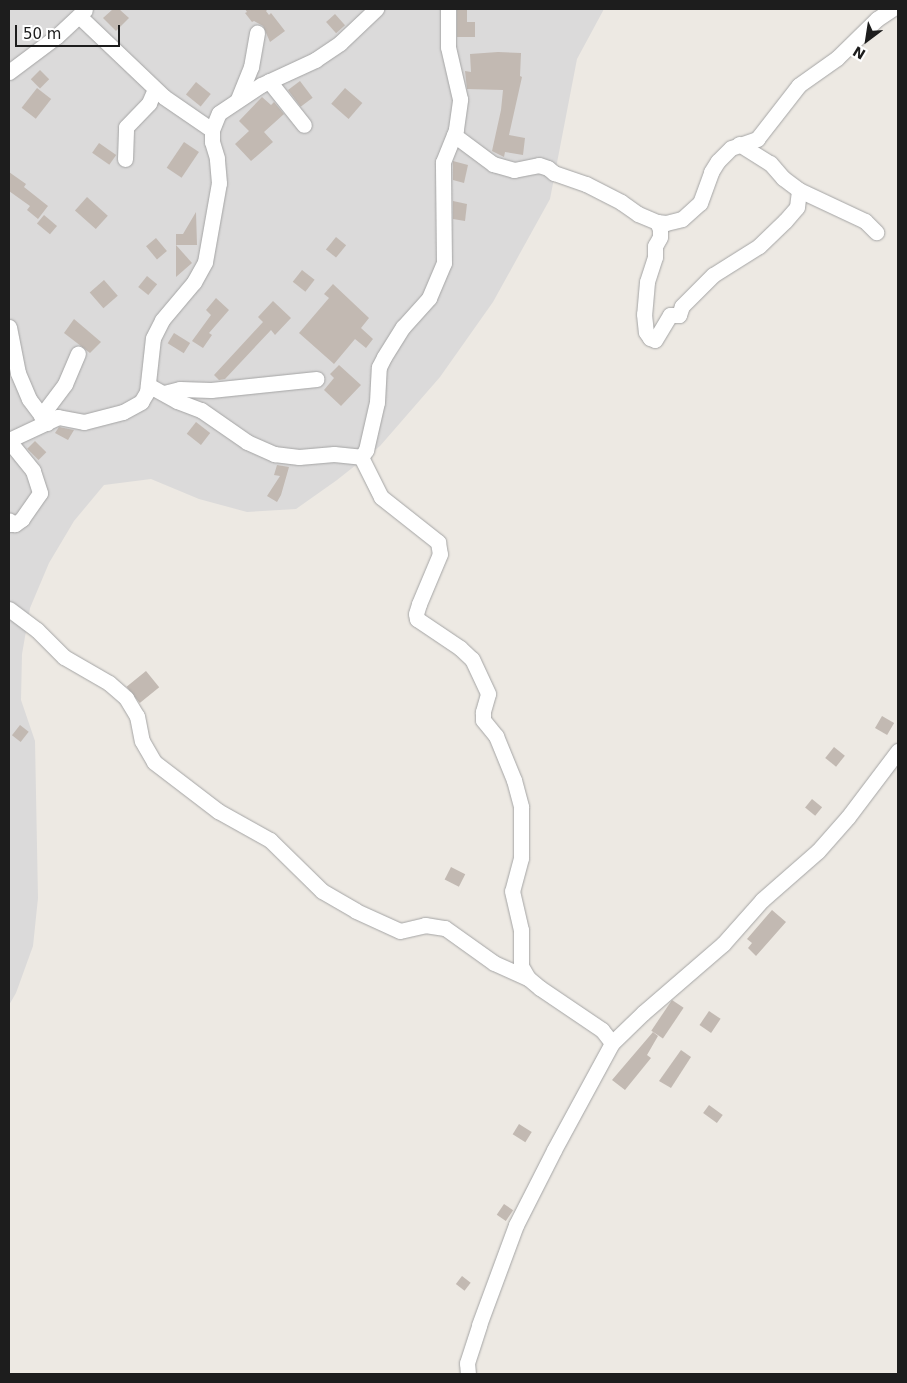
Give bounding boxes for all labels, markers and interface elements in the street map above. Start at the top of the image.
scale bar [18,15,122,47]
north arrow [842,15,892,65]
text: 50 m [23,25,61,43]
text: N [850,43,868,63]

